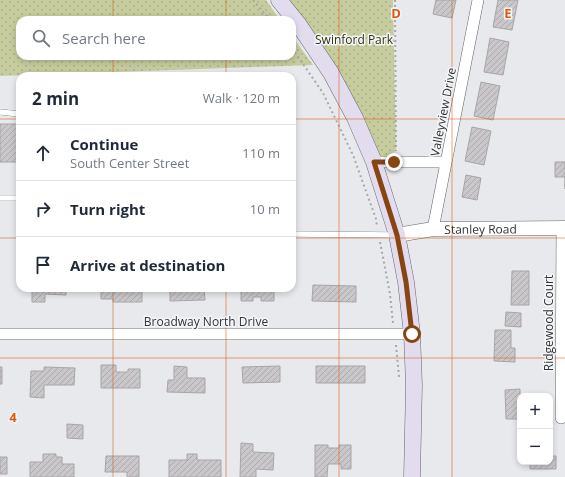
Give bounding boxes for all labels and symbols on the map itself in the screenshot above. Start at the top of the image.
text: D [391,4,401,22]
text: E [504,4,512,22]
park label: Swinford Park [315,31,394,48]
street label: Valleyview Drive [426,66,460,158]
route end [385,153,403,171]
street label: Stanley Road [444,220,517,237]
street label: Ridgewood Court [540,275,557,371]
street label: Broadway North Drive [144,313,268,330]
route start [403,325,421,343]
text: 4 [9,408,17,426]

